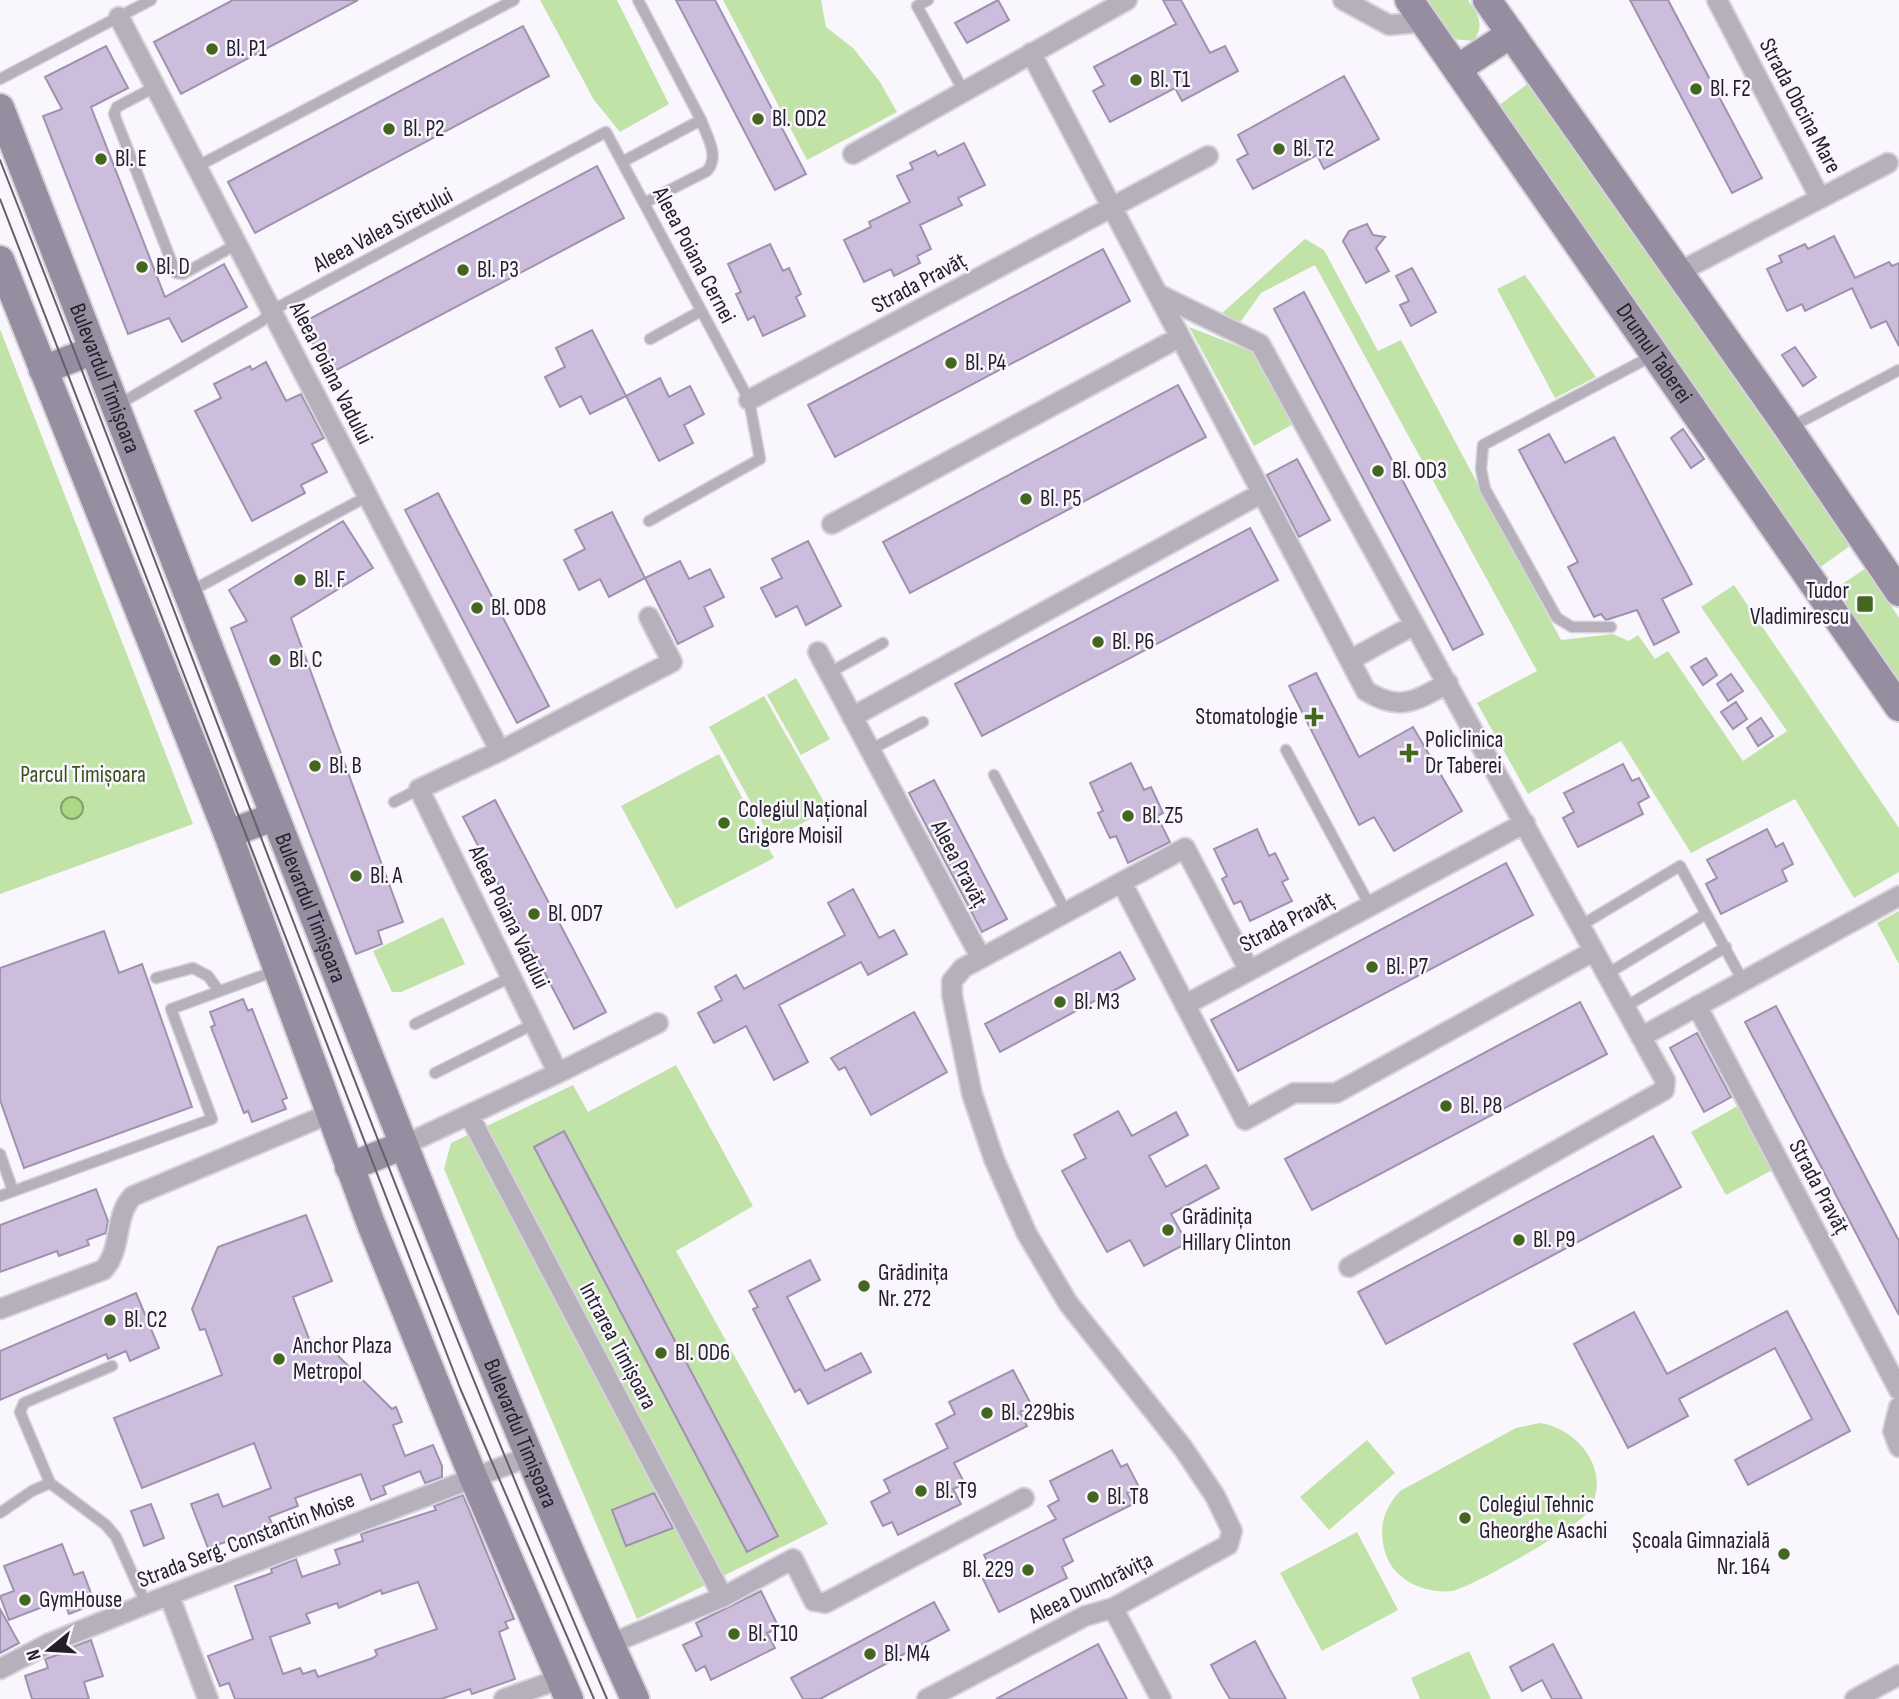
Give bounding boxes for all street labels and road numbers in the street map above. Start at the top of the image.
street label: Strada Obcina Mare [1753,34,1847,178]
street label: Aleea Valea Siretului [307,181,458,279]
street label: Aleea Poiana Cernei [646,181,742,328]
street label: Strada Pravăț [867,246,971,320]
street label: Aleea Poiana Vadului [283,296,379,449]
street label: Drumul Taberei [1610,298,1698,409]
street label: Bulevardul Timișoara [63,299,146,457]
street label: Aleea Pravăț [924,815,994,912]
street label: Bulevardul Timișoara [268,829,352,987]
street label: Aleea Poiana Vadului [462,840,556,993]
street label: Strada Pravăț [1235,885,1339,959]
street label: Strada Pravăț [1782,1135,1856,1239]
street label: Intrarea Timișoara [573,1278,663,1414]
street label: Bulevardul Timișoara [477,1355,564,1512]
street label: Strada Serg. Constantin Moise [133,1486,359,1594]
street label: Aleea Dumbrăvița [1024,1546,1158,1631]

